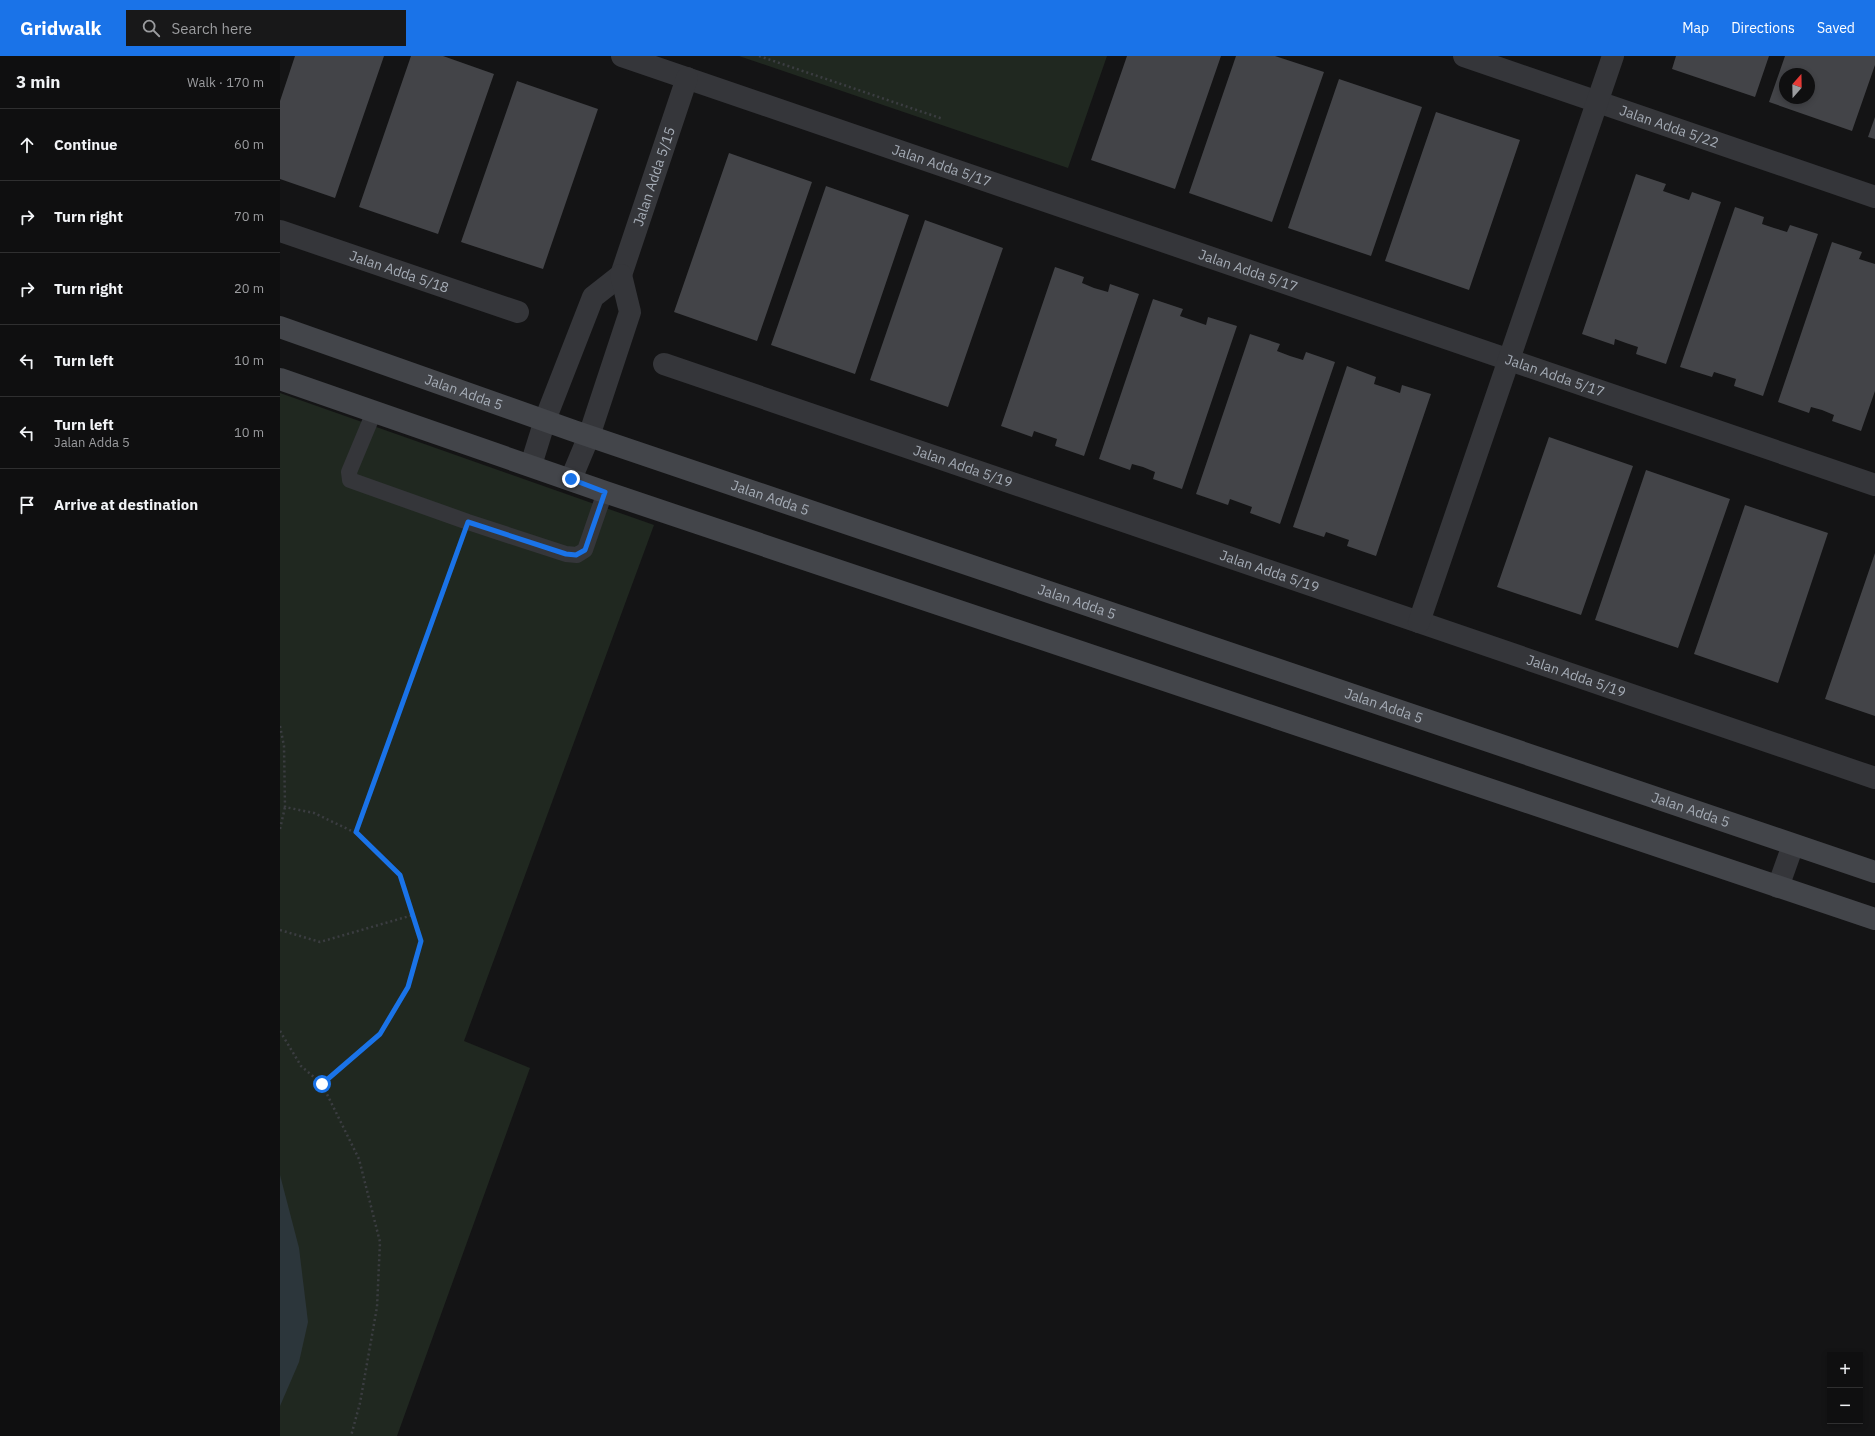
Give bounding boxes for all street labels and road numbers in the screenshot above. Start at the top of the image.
street label: Jalan Adda 5/22 [1617,101,1721,152]
street label: Jalan Adda 5/15 [629,124,679,228]
street label: Jalan Adda 5/17 [890,140,994,191]
street label: Jalan Adda 5/17 [1196,245,1300,296]
street label: Jalan Adda 5/18 [347,246,451,297]
street label: Jalan Adda 5/17 [1503,350,1607,401]
street label: Jalan Adda 5 [422,370,505,414]
street label: Jalan Adda 5/19 [911,441,1015,492]
street label: Jalan Adda 5 [729,476,812,519]
street label: Jalan Adda 5/19 [1218,546,1322,596]
street label: Jalan Adda 5 [1035,580,1119,623]
street label: Jalan Adda 5/19 [1524,651,1628,701]
street label: Jalan Adda 5 [1342,684,1425,727]
street label: Jalan Adda 5 [1649,788,1732,831]

